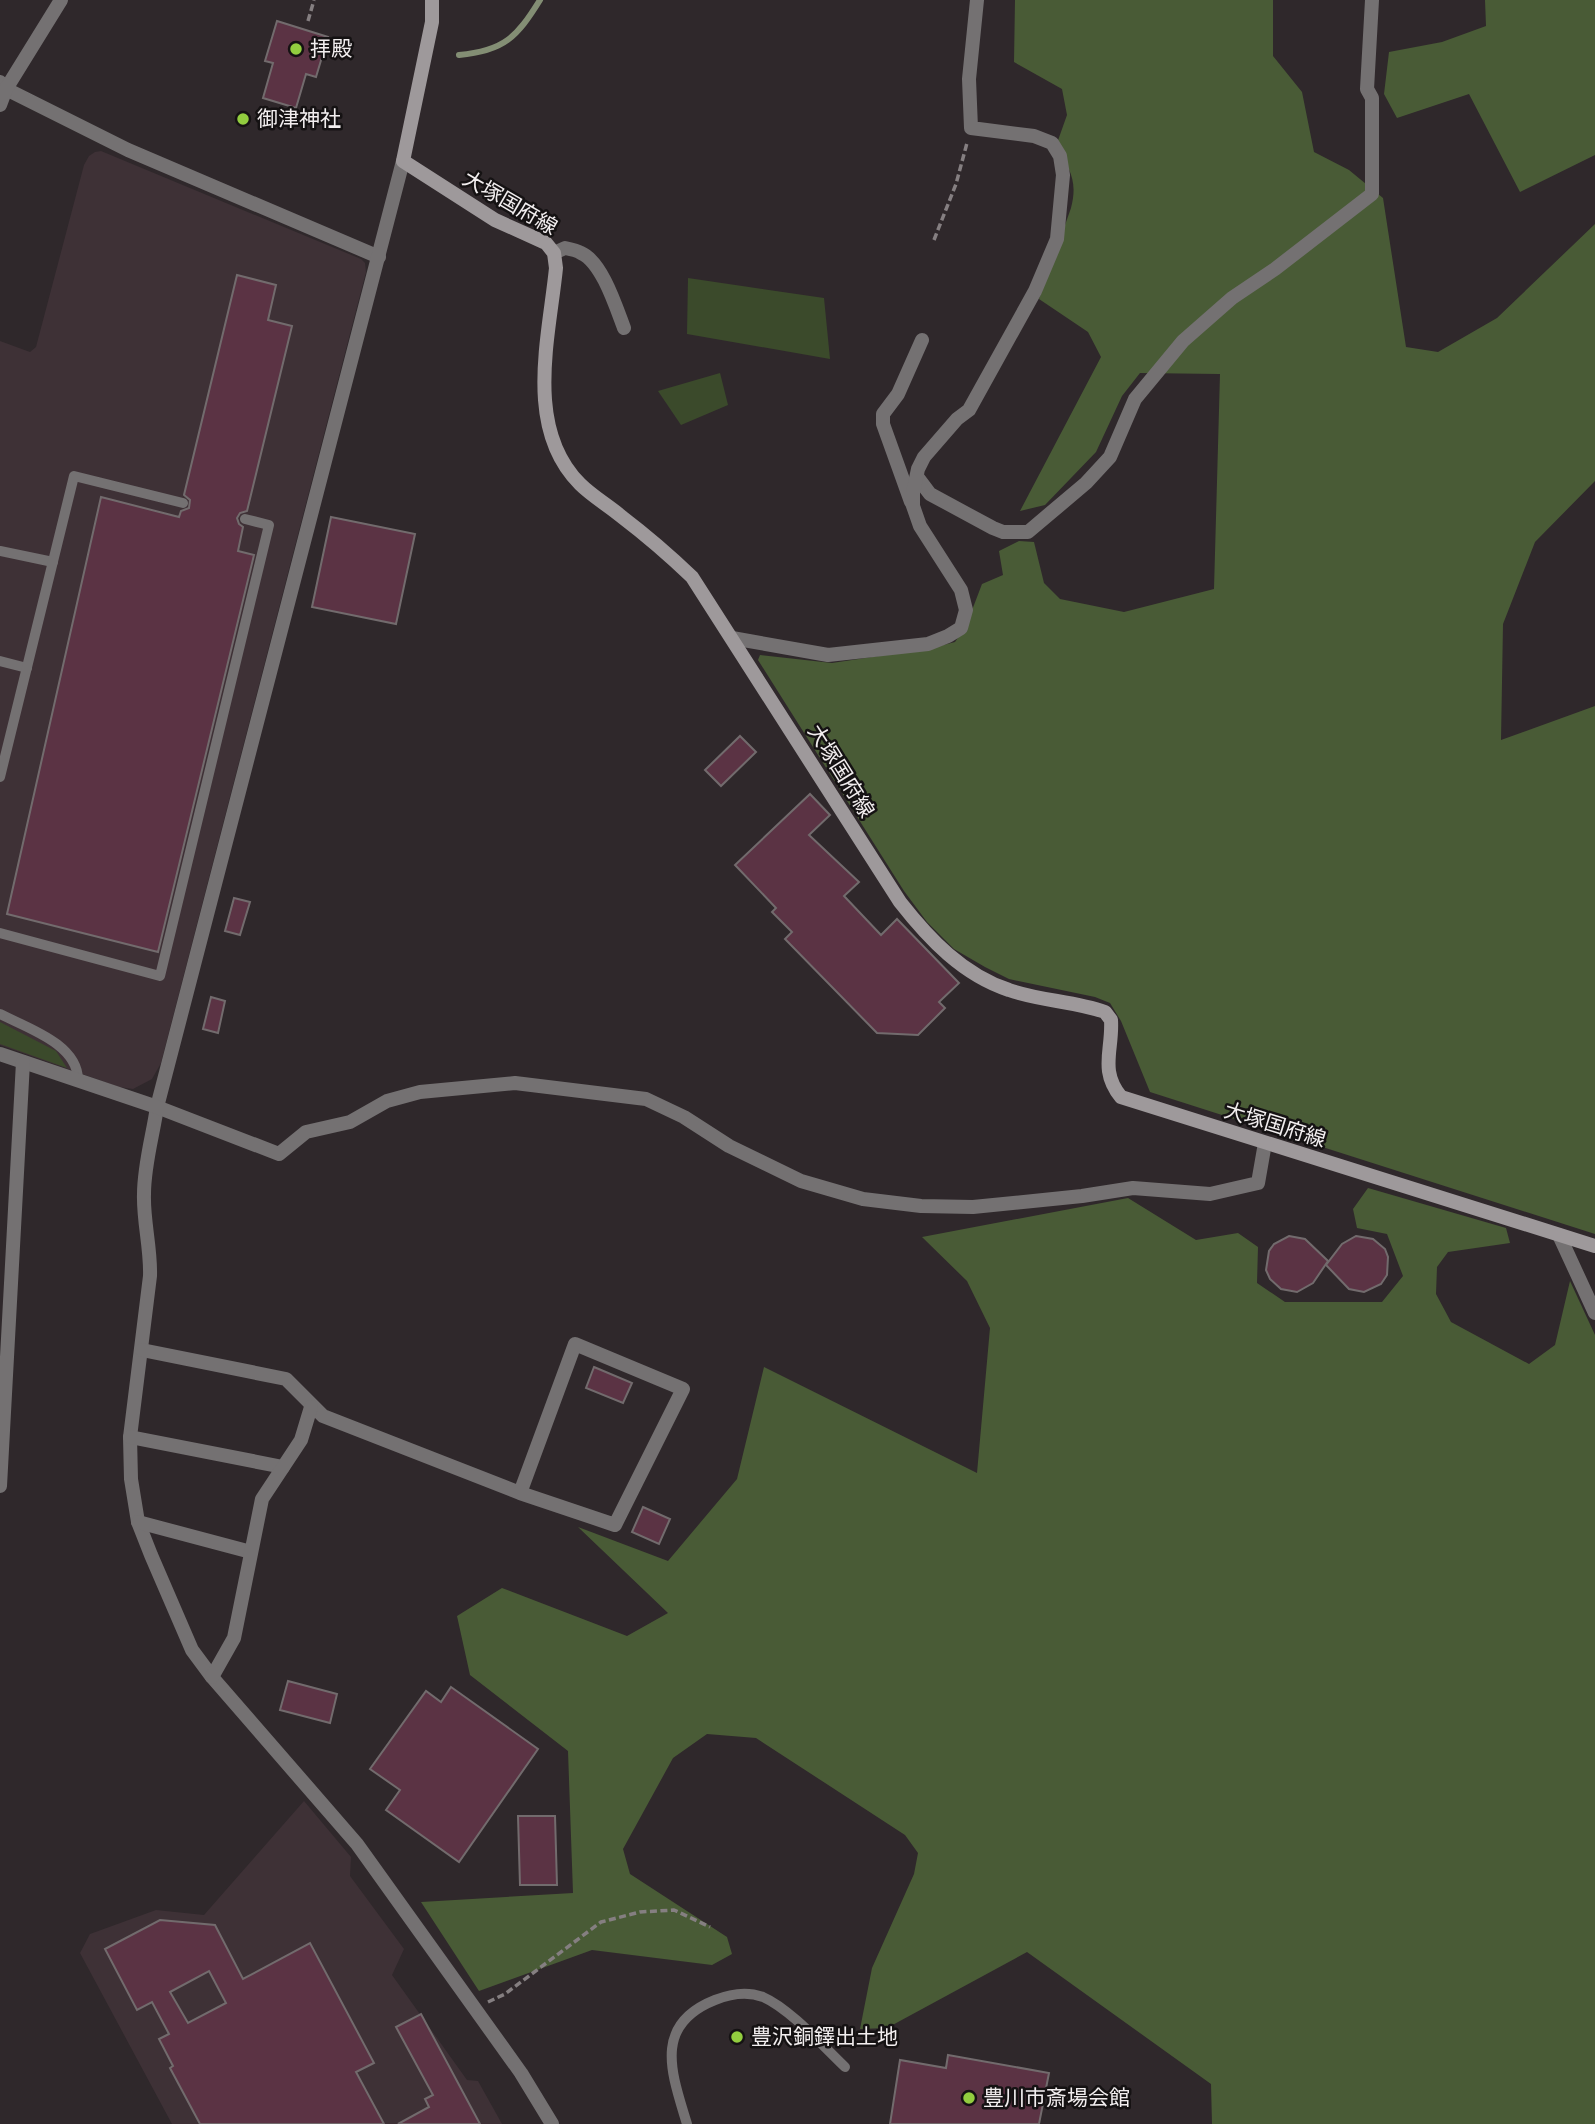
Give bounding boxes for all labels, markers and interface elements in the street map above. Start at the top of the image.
place label: 拝殿 [310,36,352,61]
marker: 拝殿 [288,41,304,57]
place label: 御津神社 [257,106,341,131]
marker: 御津神社 [235,111,251,127]
street label: 大塚国府線 [459,165,562,240]
street label: 大塚国府線 [803,720,880,822]
street label: 大塚国府線 [1221,1097,1329,1152]
place label: 豊沢銅鐸出土地 [751,2024,898,2049]
marker: 豊沢銅鐸出土地 [729,2029,745,2045]
place label: 豊川市斎場会館 [983,2085,1130,2110]
marker: 豊川市斎場会館 [961,2090,977,2106]

